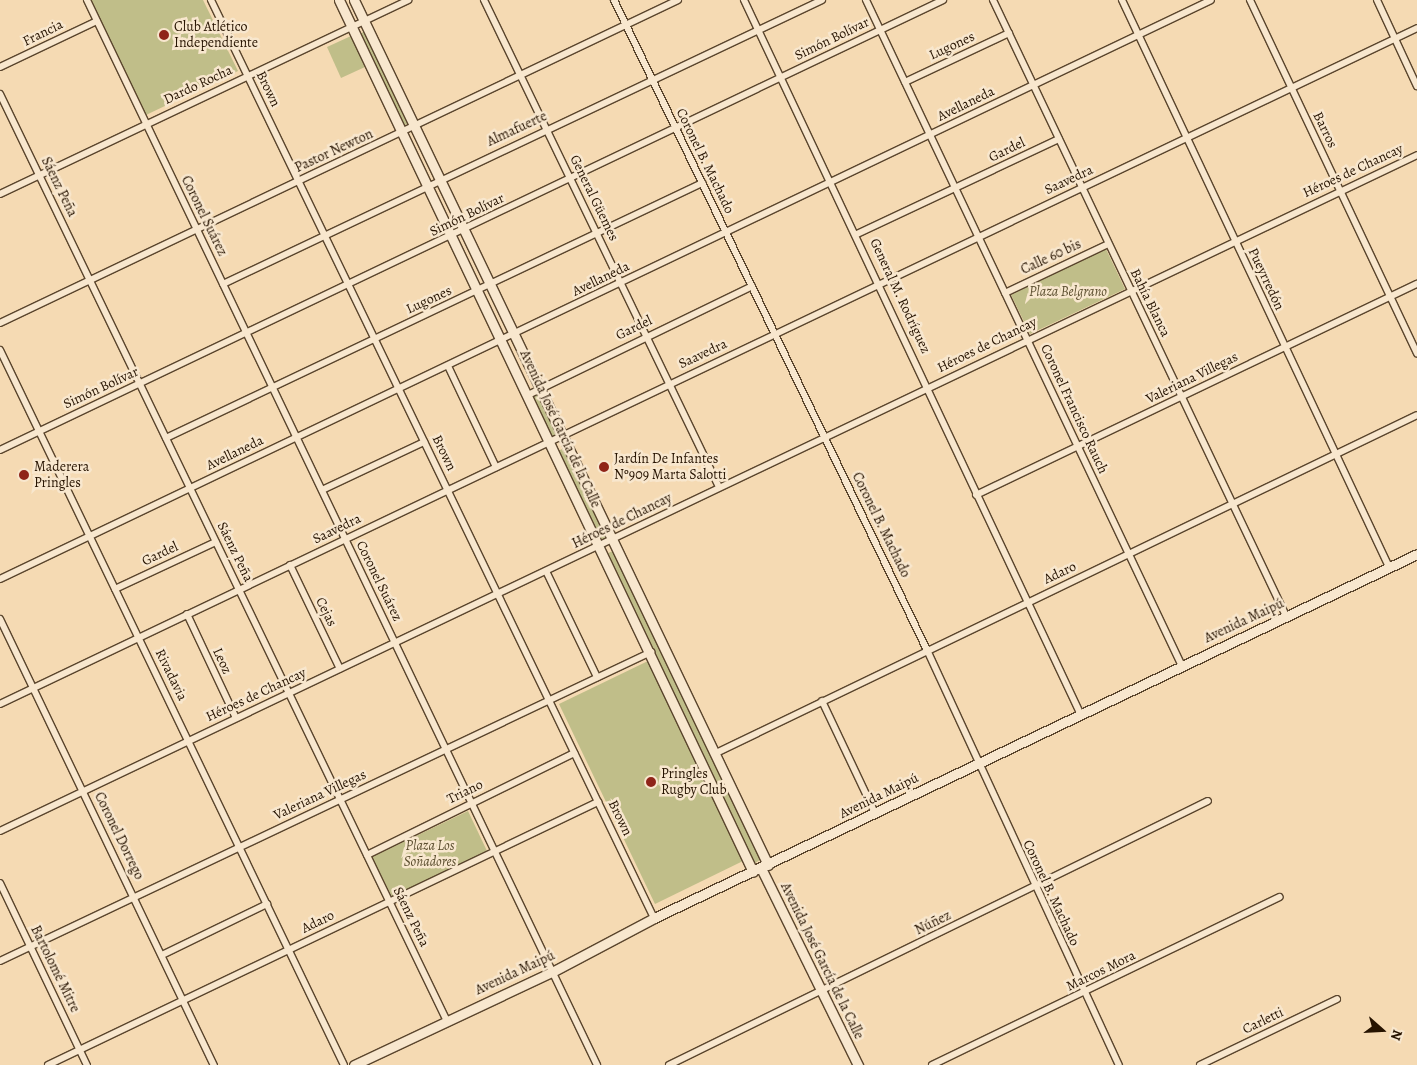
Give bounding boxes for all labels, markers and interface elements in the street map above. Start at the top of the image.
street label: Simón Bolívar [792,14,872,64]
street label: Francia [20,16,66,50]
place label: Club Atlético Independiente [174,19,258,52]
street label: Lugones [927,28,977,64]
marker: Club Atlético Independiente [158,29,170,41]
street label: Dardo Rocha [161,62,235,108]
street label: Brown [252,68,284,110]
street label: Avellaneda [935,83,997,125]
street label: Coronel B. Machado [672,106,738,216]
street label: Almafuerte [484,108,550,150]
street label: Barros [1309,109,1341,151]
street label: Pastor Newton [292,126,376,176]
street label: Gardel [986,134,1028,166]
street label: Héroes de Chancay [1300,140,1406,202]
street label: General Güemes [566,152,622,244]
street label: Sáenz Peña [37,154,81,220]
street label: Saavedra [1042,162,1096,198]
street label: Coronel Suárez [177,173,231,259]
street label: Simón Bolívar [427,190,507,240]
street label: General M. Rodríguez [866,236,934,356]
street label: Calle 60 bis [1018,236,1084,278]
street label: Pueyrredón [1244,245,1288,313]
street label: Avellaneda [570,258,632,300]
street label: Bahía Blanca [1126,266,1174,340]
street label: Lugones [404,282,454,318]
park label: Plaza Belgrano [1029,284,1107,300]
street label: Gardel [613,312,655,344]
street label: Héroes de Chancay [934,314,1040,376]
street label: Saavedra [676,336,730,372]
street label: Coronel Francisco Rauch [1037,342,1111,476]
street label: Avenida José García de la Calle [516,347,604,511]
street label: Valeriana Villegas [1143,348,1241,408]
street label: Simón Bolívar [61,363,141,413]
street label: Avellaneda [204,432,266,474]
street label: Brown [428,432,460,474]
place label: Jardín De Infantes Nº909 Marta Salotti [614,451,727,484]
place label: Maderera Pringles [34,459,89,492]
marker: Jardín De Infantes Nº909 Marta Salotti [598,461,610,473]
marker: Maderera Pringles [18,469,30,481]
street label: Coronel B. Machado [848,470,914,580]
street label: Héroes de Chancay [569,490,675,552]
street label: Saavedra [310,510,364,548]
street label: Sáenz Peña [213,519,257,585]
street label: Gardel [139,538,181,570]
street label: Coronel Suárez [352,538,406,624]
street label: Adaro [1041,558,1079,588]
street label: Cejas [312,595,340,629]
street label: Avenida Maipú [1202,595,1286,647]
street label: Leoz [209,645,235,677]
street label: Rivadavia [151,646,191,704]
street label: Héroes de Chancay [203,664,309,726]
street label: Valeriana Villegas [271,766,369,824]
place label: Pringles Rugby Club [661,766,726,799]
street label: Avenida Maipú [837,770,921,822]
street label: Triano [444,776,486,808]
marker: Pringles Rugby Club [645,776,657,788]
street label: Coronel Dorrego [91,789,147,883]
street label: Brown [604,797,636,839]
street label: Coronel B. Machado [1019,837,1083,949]
park label: Plaza Los Soñadores [404,838,456,870]
street label: Avenida José García de la Calle [777,880,867,1042]
street label: Sáenz Peña [389,884,433,950]
street label: Adaro [299,907,337,937]
street label: Núñez [912,907,954,939]
street label: Bartolomé Mitre [27,923,83,1015]
street label: Avenida Maipú [473,947,557,999]
street label: Marcos Mora [1064,947,1138,995]
street label: Carletti [1240,1004,1286,1038]
north arrow [1357,1005,1407,1055]
text: N [1386,1027,1407,1043]

